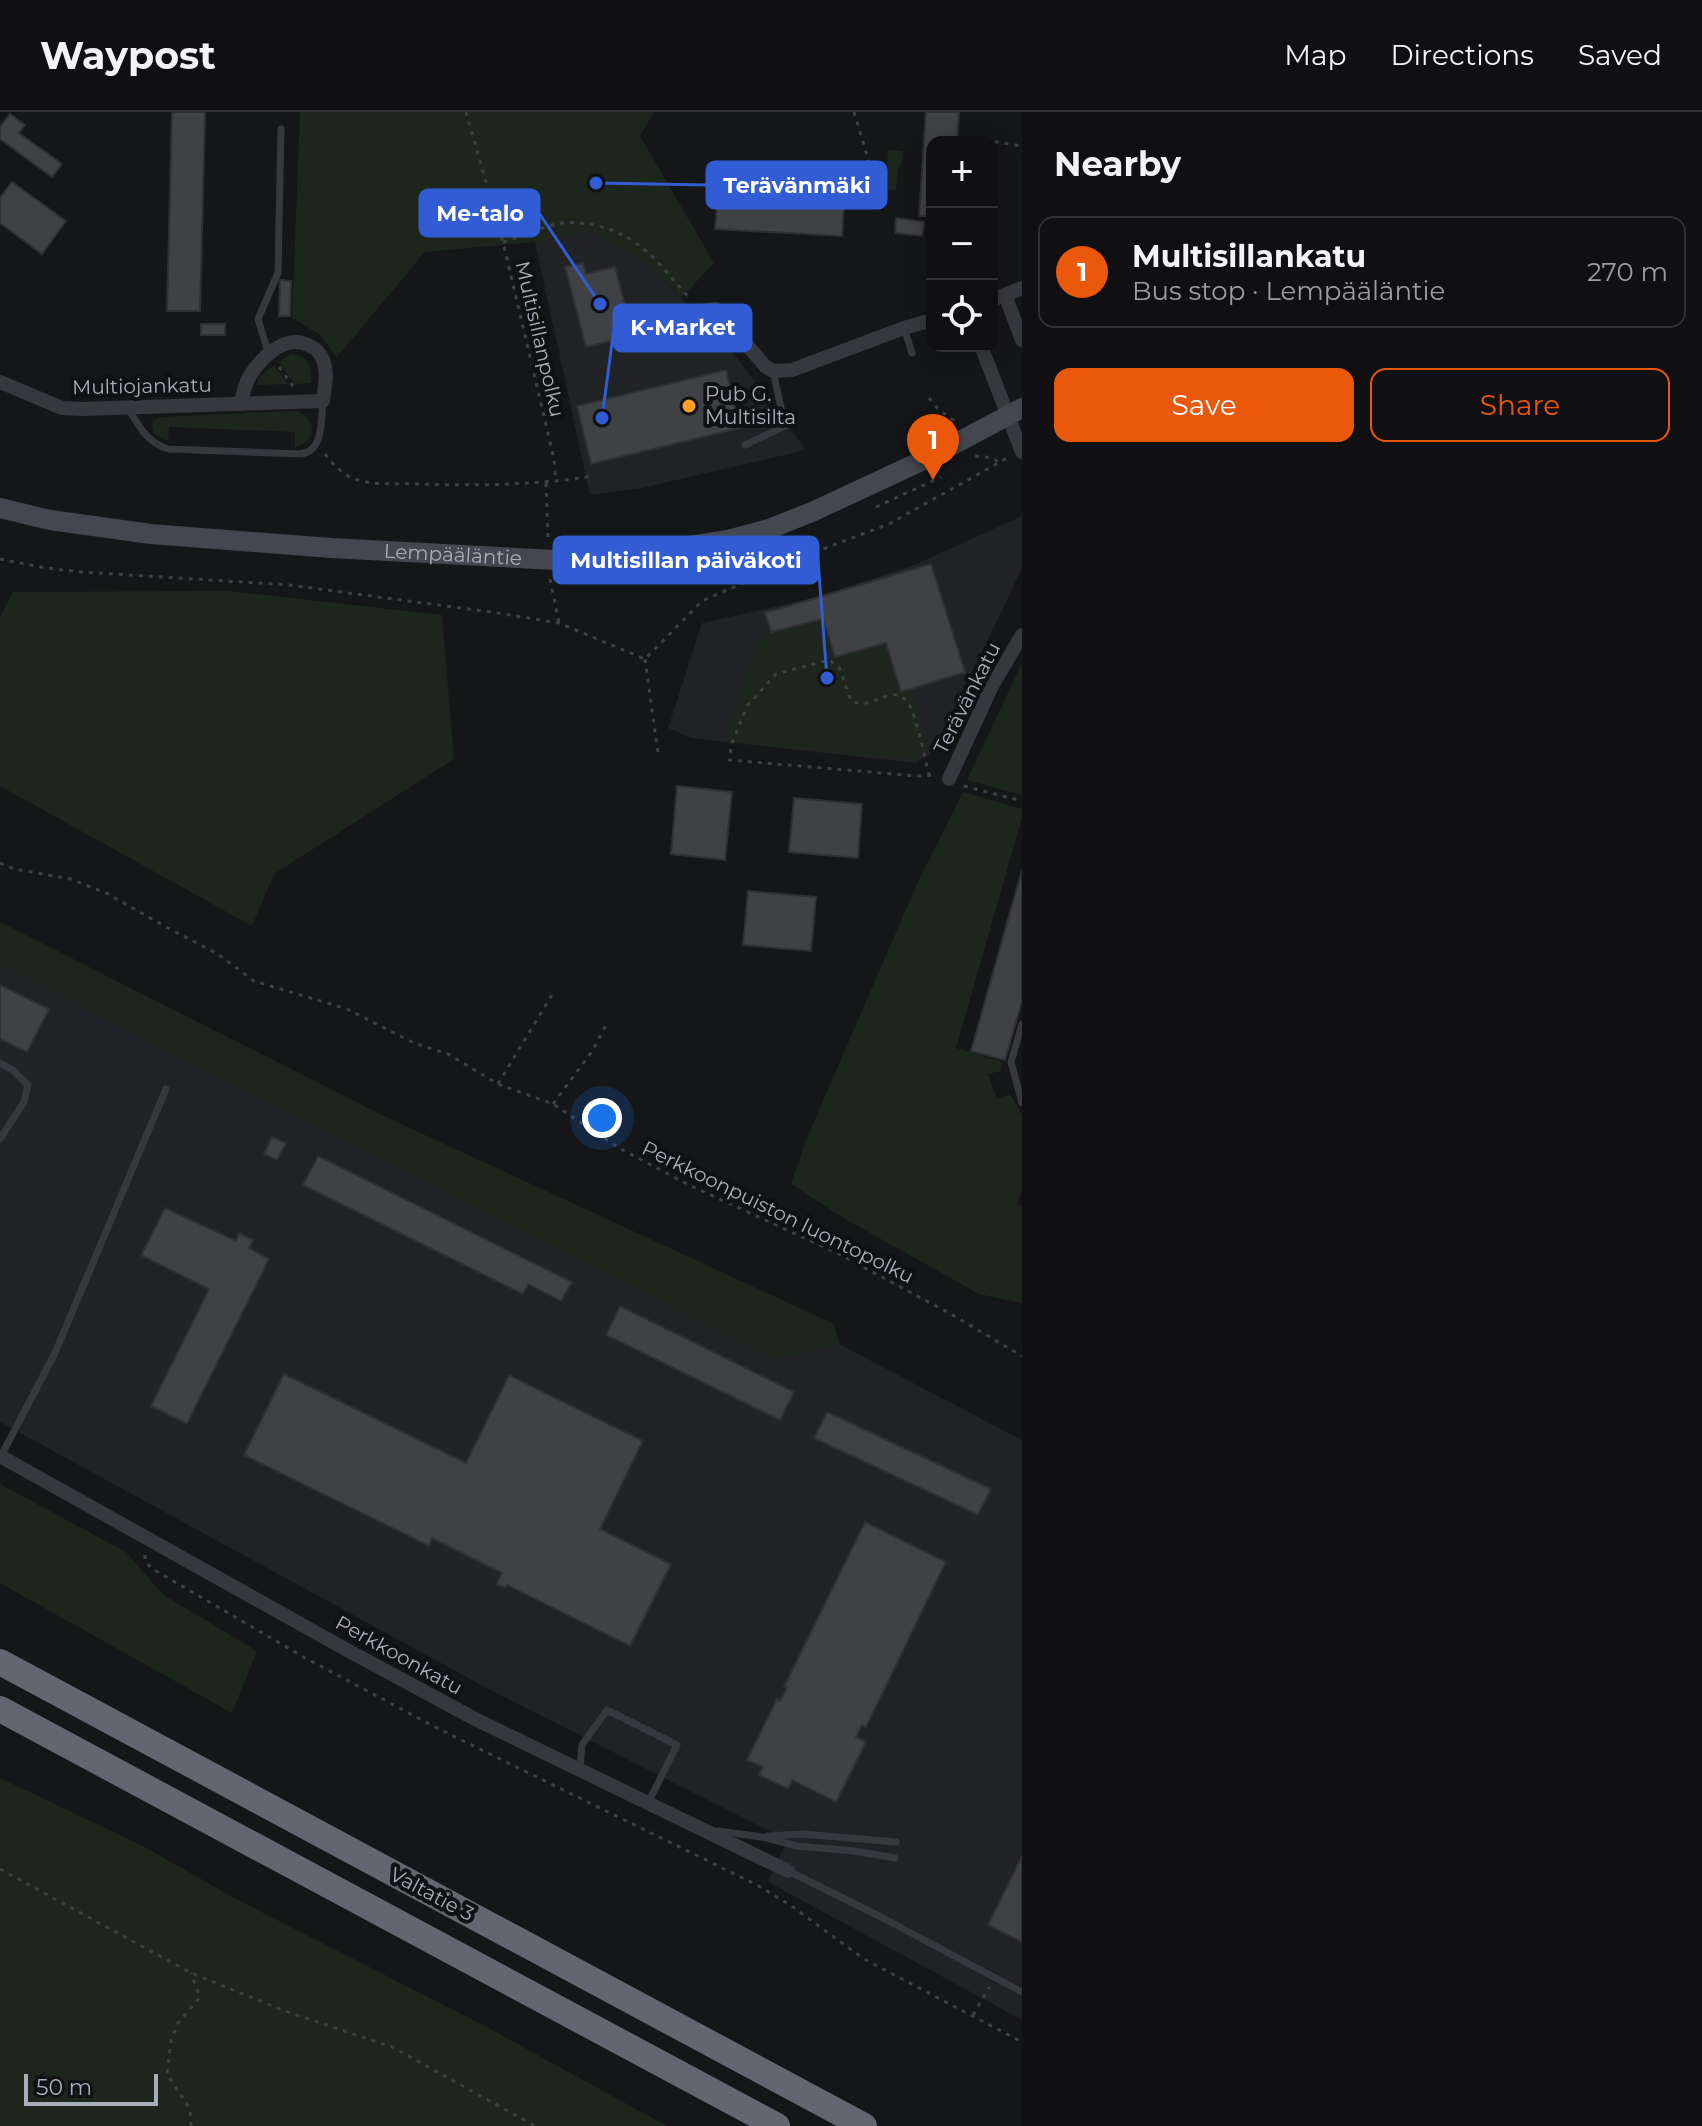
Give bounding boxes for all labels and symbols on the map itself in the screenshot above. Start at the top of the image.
callout: Terävänmäki [707,162,886,208]
text: Terävänmäki [723,172,871,199]
callout: Me-talo [420,190,539,236]
text: Me-talo [436,200,524,227]
street label: Multisillanpolku [510,259,570,419]
callout: K-Market [614,305,751,351]
text: K-Market [630,314,736,341]
street label: Multiojankatu [72,373,212,399]
place label: Pub G. Multisilta [705,382,796,429]
marker: Pub G. Multisilta [680,397,698,415]
pin: 1 [907,414,959,480]
callout: Multisillan päiväkoti [554,537,818,583]
street label: Lempääläntie [383,539,523,570]
text: Multisillan päiväkoti [570,547,802,574]
street label: Terävänkatu [929,638,1005,758]
your location [582,1098,622,1138]
street label: Perkkoonpuiston luontopolku [638,1136,918,1288]
street label: Perkkoonkatu [331,1610,467,1700]
street label: Valtatie 3 [386,1862,478,1926]
scale bar [24,2070,158,2106]

